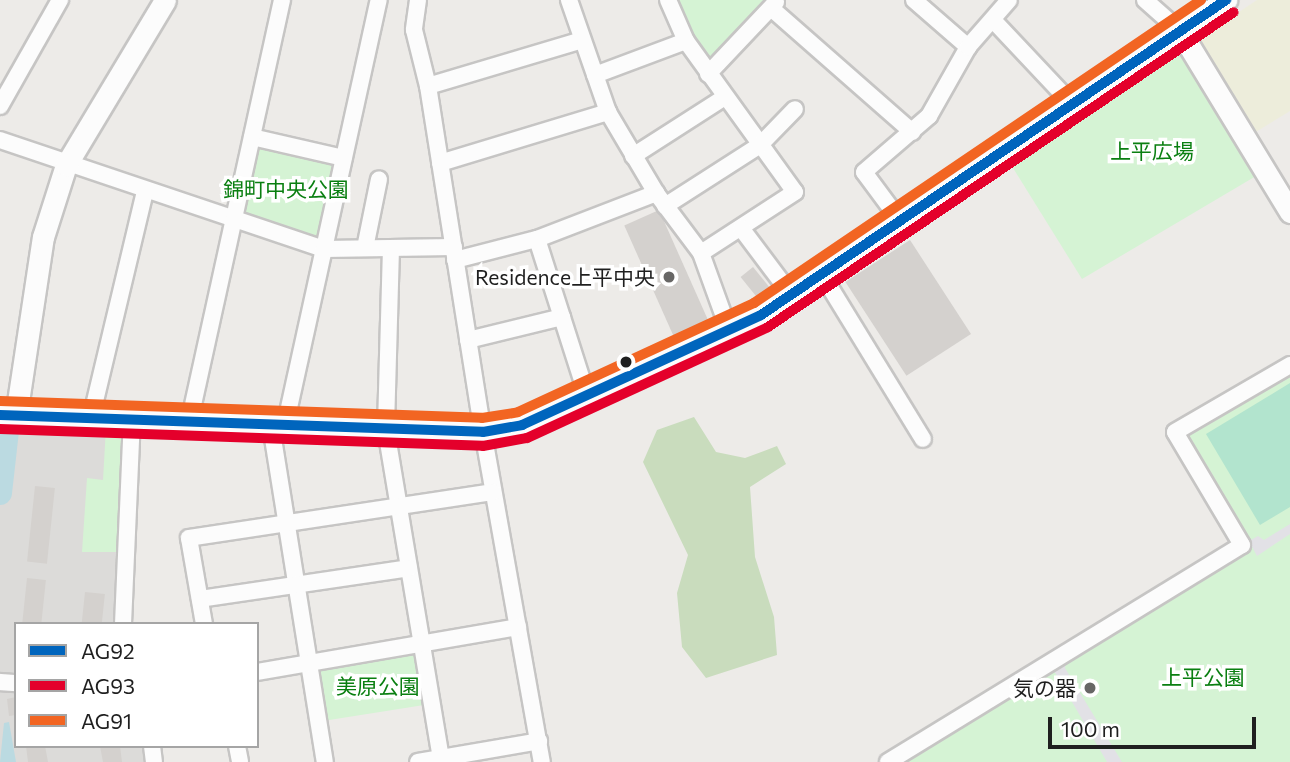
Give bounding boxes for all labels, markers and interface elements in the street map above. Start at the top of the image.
park label: 上平広場 [1110,138,1194,164]
park label: 錦町中央公園 [223,176,349,202]
place label: Residence上平中央 [475,264,655,290]
marker: Residence上平中央 [661,269,677,285]
unlabelled marker [619,355,633,369]
legend [14,622,259,748]
text: AG92 [81,638,135,663]
park label: 上平公園 [1161,664,1245,690]
text: AG93 [81,673,135,698]
park label: 美原公園 [336,673,420,699]
place label: 気の器 [1013,675,1076,701]
marker: 気の器 [1082,680,1098,696]
scale bar [1052,702,1260,746]
text: AG91 [81,708,132,733]
text: 100 m [1061,716,1120,741]

